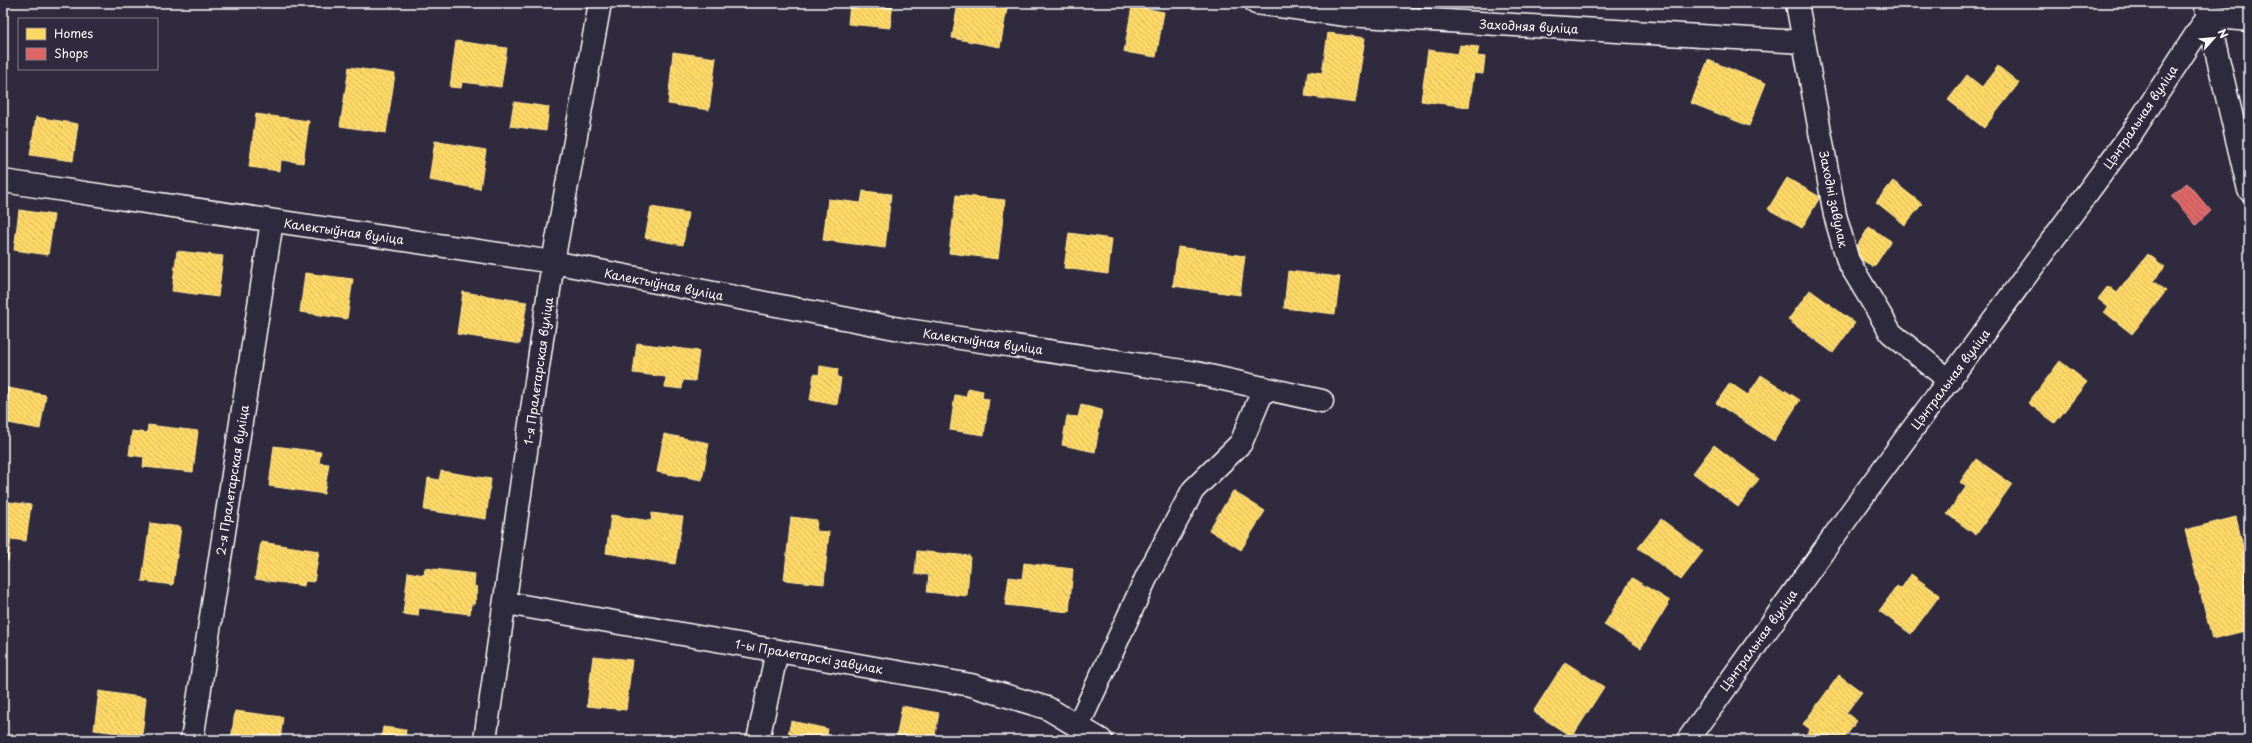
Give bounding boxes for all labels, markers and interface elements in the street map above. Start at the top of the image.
street label: Заходняя вуліца [1479,14,1580,38]
legend [18,18,158,70]
north arrow [2194,18,2234,58]
text: Homes [54,24,93,42]
text: N [2214,25,2233,41]
text: Shops [54,44,89,62]
street label: Цэнтральная вуліца [2098,61,2182,173]
street label: Заходні завулак [1815,149,1853,250]
street label: Калектыўная вуліца [283,214,406,248]
street label: Калектыўная вуліца [603,264,726,305]
street label: 1-я Пралетарская вуліца [519,295,557,446]
street label: Калектыўная вуліца [922,324,1045,358]
street label: Цэнтральная вуліца [1906,324,1994,433]
street label: 2-я Пралетарская вуліца [211,403,253,557]
street label: Цэнтральная вуліца [1715,585,1801,695]
street label: 1-ы Пралетарскі завулак [734,634,885,678]

